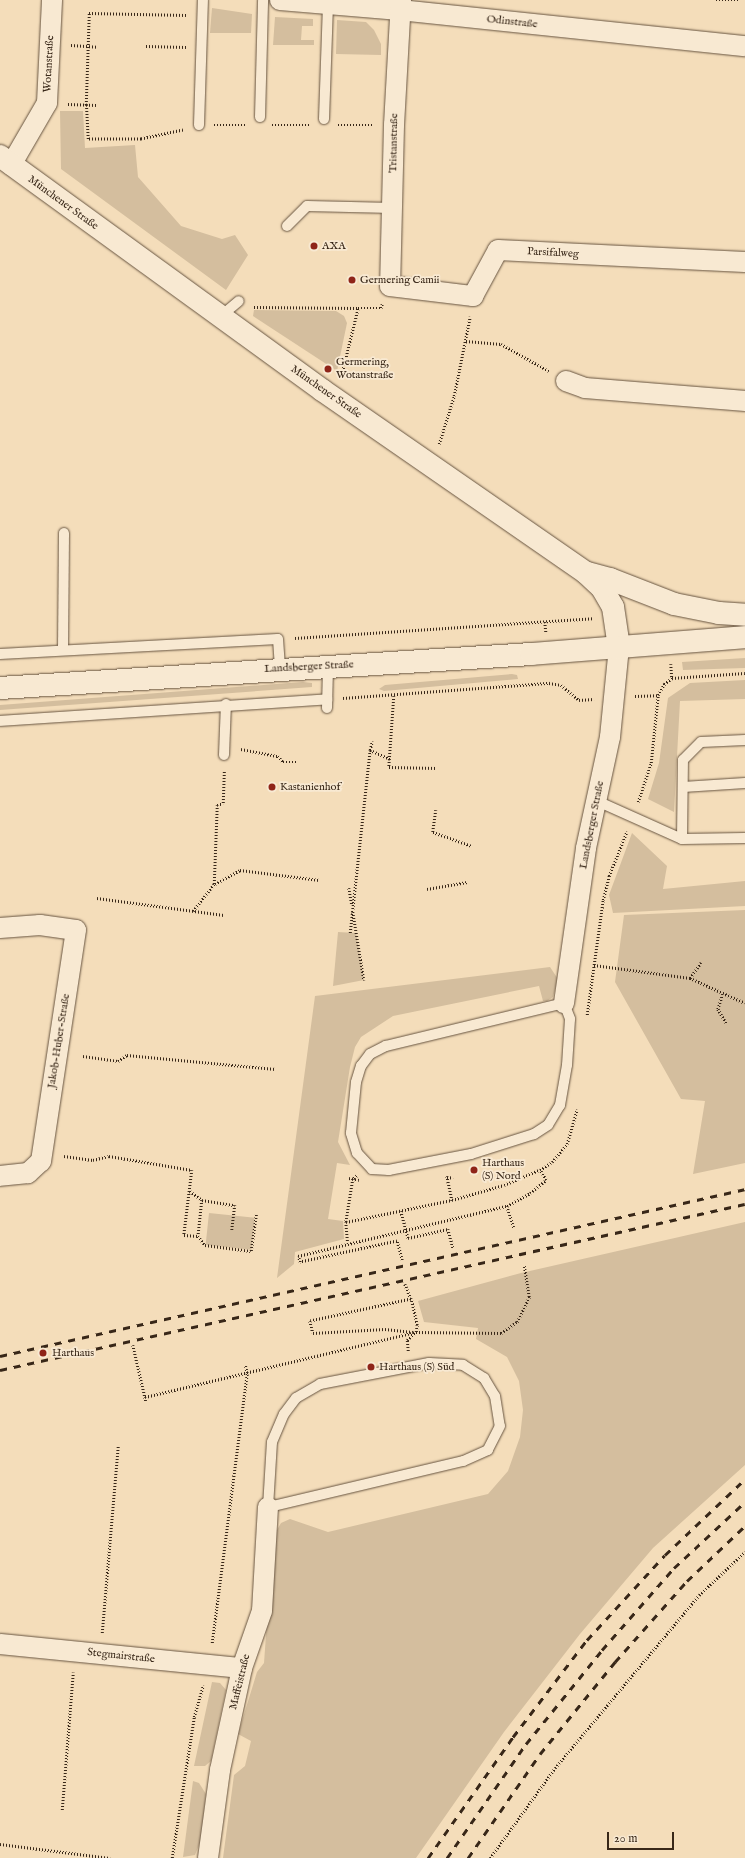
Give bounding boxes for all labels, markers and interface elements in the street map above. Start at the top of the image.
street label: Odinstraße [486,13,538,31]
street label: Wotanstraße [41,35,57,93]
street label: Tristanstraße [387,113,401,173]
street label: Münchener Straße [25,173,101,233]
place label: AXA [322,239,346,253]
marker: AXA [309,241,319,251]
street label: Parsifalweg [527,245,579,261]
place label: Germering Camii [360,273,440,287]
marker: Germering Camii [347,275,357,285]
place label: Germering, Wotanstraße [336,356,393,382]
street label: Münchener Straße [288,363,364,421]
marker: Germering, Wotanstraße [323,364,333,374]
street label: Landsberger Straße [264,658,354,676]
place label: Kastanienhof [280,780,340,794]
street label: Landsberger Straße [577,780,607,870]
marker: Kastanienhof [267,782,277,792]
street label: Jakob-Huber-Straße [45,993,73,1089]
place label: Harthaus (S) Nord [482,1157,524,1183]
marker: Harthaus (S) Nord [469,1165,479,1175]
place label: Harthaus [52,1346,94,1360]
marker: Harthaus [37,1347,49,1359]
place label: Harthaus (S) Süd [379,1360,454,1374]
marker: Harthaus (S) Süd [366,1362,376,1372]
street label: Stegmairstraße [87,1646,155,1666]
street label: Maffeistraße [227,1653,253,1711]
scale bar [609,1824,676,1850]
text: 20 m [614,1831,637,1846]

